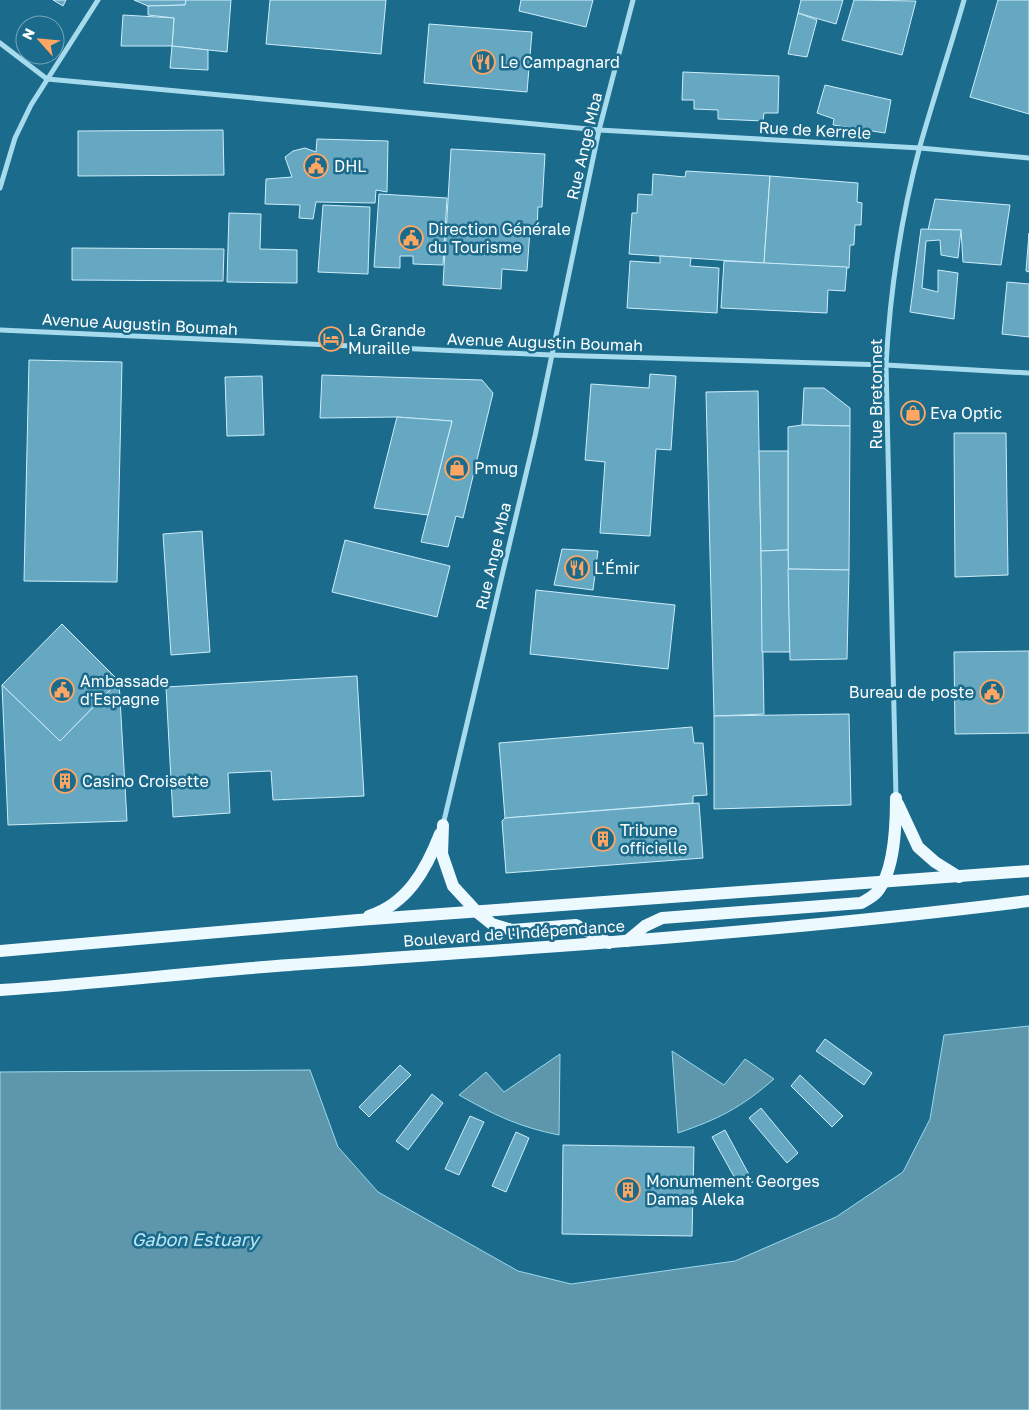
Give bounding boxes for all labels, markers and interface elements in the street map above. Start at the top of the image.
north arrow [15,15,65,65]
text: N [18,25,38,42]
restaurant icon: Le Campagnard [470,49,496,75]
place label: Le Campagnard [500,52,620,72]
street label: Rue Ange Mba [562,90,606,202]
street label: Rue de Kerrele [758,117,872,143]
public building icon: DHL [303,153,329,179]
place label: DHL [334,156,366,176]
place label: Direction Générale du Tourisme [428,219,571,257]
public building icon: Direction Générale du Tourisme [398,225,424,251]
street label: Avenue Augustin Boumah [42,309,238,339]
place label: La Grande Muraille [348,320,426,358]
hotel icon: La Grande Muraille [318,326,344,352]
street label: Avenue Augustin Boumah [447,329,643,355]
street label: Rue Bretonnet [866,339,886,449]
shop icon: Eva Optic [900,400,926,426]
place label: Eva Optic [930,403,1002,423]
shop icon: Pmug [444,455,470,481]
place label: Pmug [474,458,518,478]
street label: Rue Ange Mba [471,500,515,612]
restaurant icon: L'Émir [564,555,590,581]
place label: L'Émir [594,558,640,578]
place label: Ambassade d'Espagne [80,671,169,709]
public building icon: Ambassade d'Espagne [49,677,75,703]
public building icon: Bureau de poste [979,679,1005,705]
place label: Bureau de poste [849,682,974,702]
building icon: Casino Croisette [52,768,78,794]
place label: Casino Croisette [82,771,209,791]
place label: Tribune officielle [620,820,687,858]
building icon: Tribune officielle [590,826,616,852]
street label: Boulevard de l'Indépendance [402,915,626,951]
place label: Monumement Georges Damas Aleka [646,1171,820,1209]
building icon: Monumement Georges Damas Aleka [615,1177,641,1203]
water label: Gabon Estuary [132,1228,261,1250]

